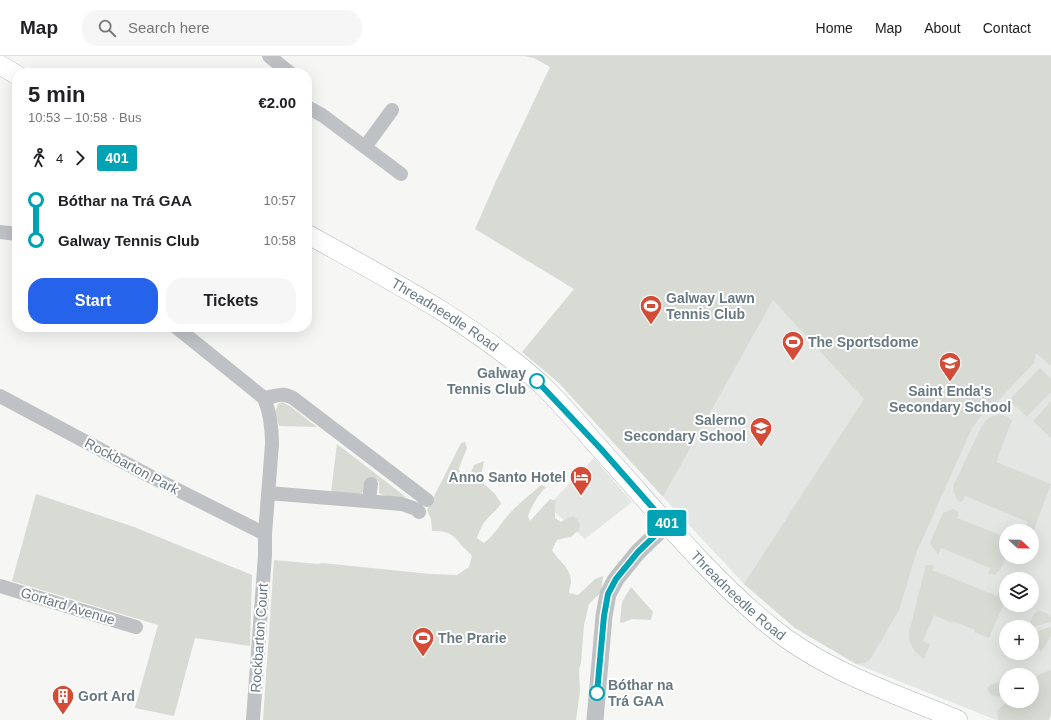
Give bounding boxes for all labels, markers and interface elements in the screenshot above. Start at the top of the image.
search box [82,10,362,46]
text: Map [20,17,58,38]
icon: search [96,17,118,39]
text: Search here [128,19,210,36]
text: Home [816,20,853,36]
text: Map [875,20,902,36]
text: About [924,20,961,36]
text: Contact [983,20,1031,36]
text: 5 min [28,82,85,107]
text: €2.00 [258,94,296,111]
text: 10:53 – 10:58 · Bus [28,110,141,125]
icon: walk [28,147,50,169]
icon: forward [69,147,91,169]
text: 401 [105,150,129,166]
text: 4 [56,151,63,166]
text: Bóthar na Trá GAA [58,192,192,209]
text: 10:57 [263,193,296,208]
text: Galway Tennis Club [58,232,199,249]
text: 10:58 [263,233,296,248]
street label: Threadneedle Road [389,275,502,355]
button: Start [28,278,158,324]
button: Tickets [166,278,296,324]
place label: Galway Lawn Tennis Club [666,290,755,322]
sports icon: Galway Lawn Tennis Club [638,293,664,326]
sports icon: The Sportsdome [780,329,806,362]
place label: The Sportsdome [808,334,919,350]
school or university icon: Saint Enda's Secondary School [937,350,963,383]
place label: Galway Tennis Club [447,365,526,397]
marker: Galway Tennis Club [529,373,545,389]
place label: Saint Enda's Secondary School [889,383,1011,415]
place label: Salerno Secondary School [624,412,746,444]
school or university icon: Salerno Secondary School [748,415,774,448]
street label: Rockbarton Park [82,434,183,498]
hotel icon: Anno Santo Hotel [568,464,594,497]
place label: Anno Santo Hotel [449,469,566,485]
line badge: 401 [644,510,690,536]
text: 401 [655,515,679,531]
north arrow [999,524,1039,564]
map controls [999,524,1039,708]
street label: Threadneedle Road [687,547,789,643]
button: layers [999,572,1039,612]
street label: Rockbarton Court [247,583,271,693]
street label: Gortard Avenue [19,584,117,628]
button: + [999,620,1039,660]
sports icon: The Prarie [410,625,436,658]
place label: The Prarie [438,630,507,646]
button: − [999,668,1039,708]
place label: Bóthar na Trá GAA [608,677,674,709]
building icon: Gort Ard [50,683,76,716]
marker: Bóthar na Trá GAA [589,685,605,701]
place label: Gort Ard [78,688,135,704]

